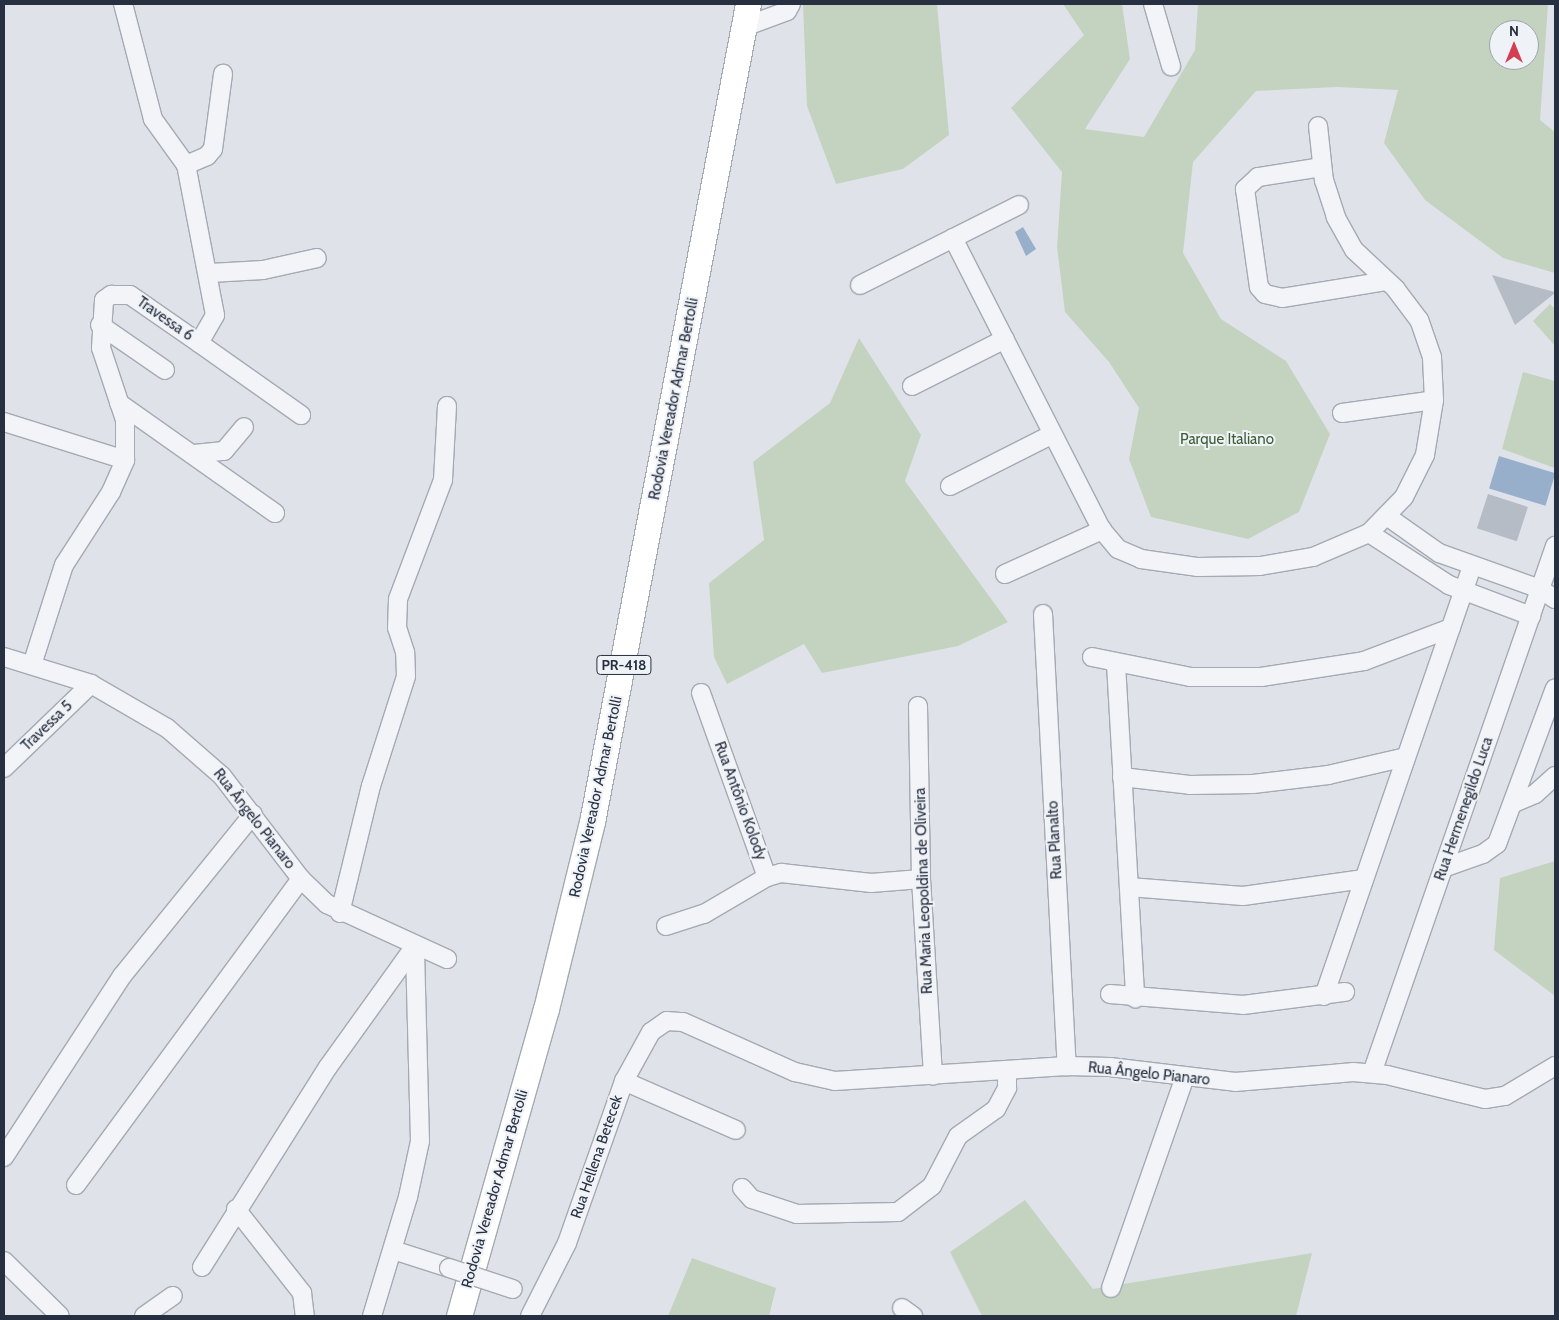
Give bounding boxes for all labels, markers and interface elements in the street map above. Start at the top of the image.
north arrow [1489,20,1539,70]
text: N [1509,22,1519,40]
street label: Travessa 6 [133,293,197,345]
street label: Rodovia Vereador Admar Bertolli [646,296,702,502]
park label: Parque Italiano [1180,431,1274,449]
road number: PR-418 [595,654,653,676]
street label: Rodovia Vereador Admar Bertolli [566,695,626,899]
street label: Travessa 5 [18,697,76,755]
street label: Rua Hermenegildo Luca [1431,735,1497,883]
street label: Rua Antônio Kolody [710,739,770,863]
street label: Rua Ângelo Pianaro [209,765,299,873]
street label: Rua Maria Leopoldina de Oliveira [911,788,937,994]
street label: Rua Planalto [1044,800,1066,880]
street label: Rua Ângelo Pianaro [1087,1059,1211,1089]
street label: Rodovia Vereador Admar Bertolli [458,1088,532,1290]
street label: Rua Hellena Betecek [567,1093,627,1221]

